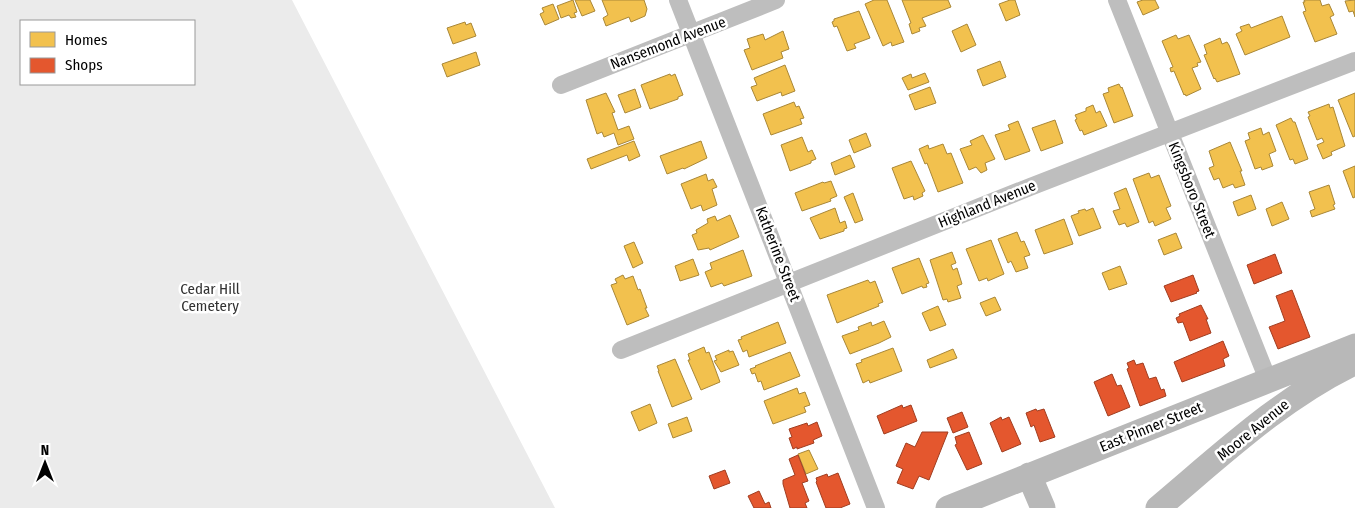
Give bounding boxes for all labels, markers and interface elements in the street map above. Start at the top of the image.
street label: Nansemond Avenue [608,13,728,73]
legend [20,20,195,85]
text: Homes [65,31,107,49]
text: Shops [65,56,103,74]
street label: Kingsboro Street [1165,139,1219,241]
street label: Highland Avenue [936,176,1038,232]
street label: Katherine Street [752,204,804,304]
park label: Cedar Hill Cemetery [180,280,240,315]
street label: Moore Avenue [1213,396,1293,464]
street label: East Pinner Street [1097,398,1205,456]
north arrow [20,438,70,488]
text: N [41,442,49,459]

